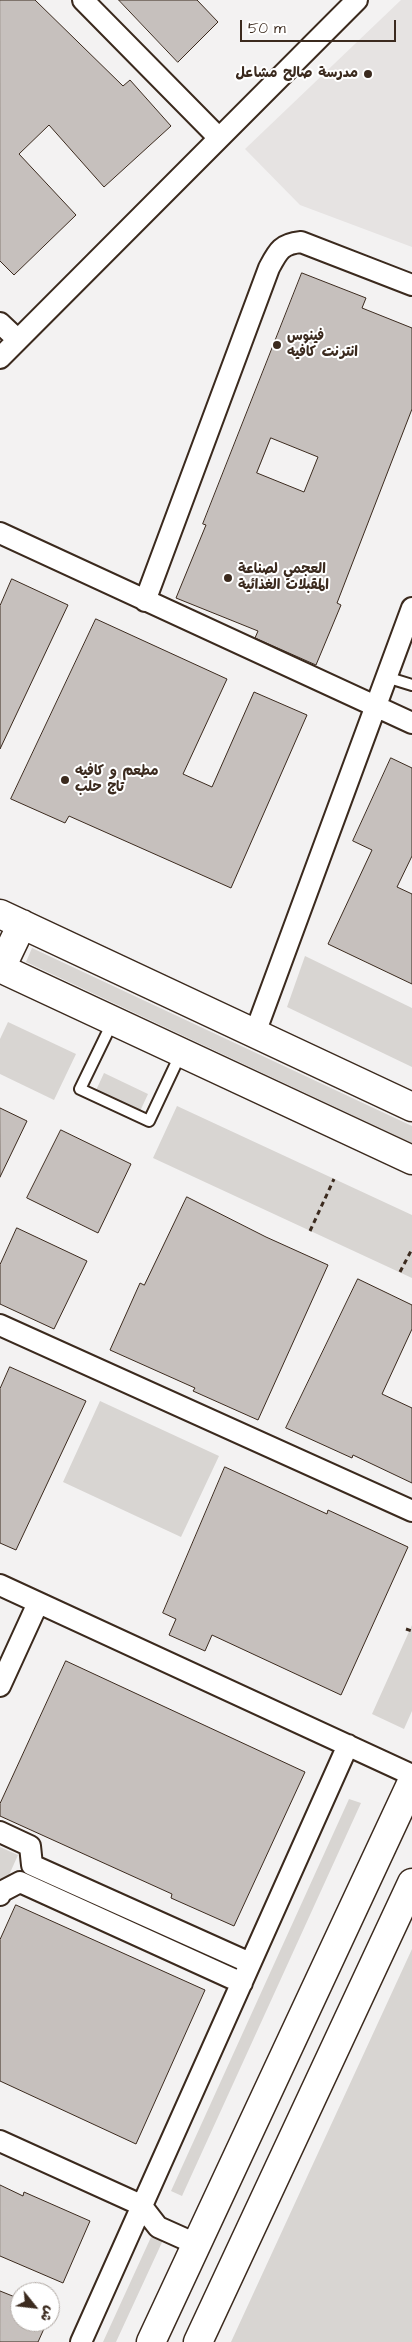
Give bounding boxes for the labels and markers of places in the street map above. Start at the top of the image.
place label: مدرسة صالح مشاعل [235,66,358,82]
marker: مدرسة صالح مشاعل [362,68,374,80]
place label: فينوس انترنت كافيه [287,329,358,362]
marker: فينوس انترنت كافيه [271,339,283,351]
place label: العجمي لصناعة المقبلات الغذائية [238,562,329,594]
marker: العجمي لصناعة المقبلات الغذائية [222,572,234,584]
place label: مطعم و كافيه تاج حلب [75,764,159,796]
marker: مطعم و كافيه تاج حلب [59,774,71,786]

